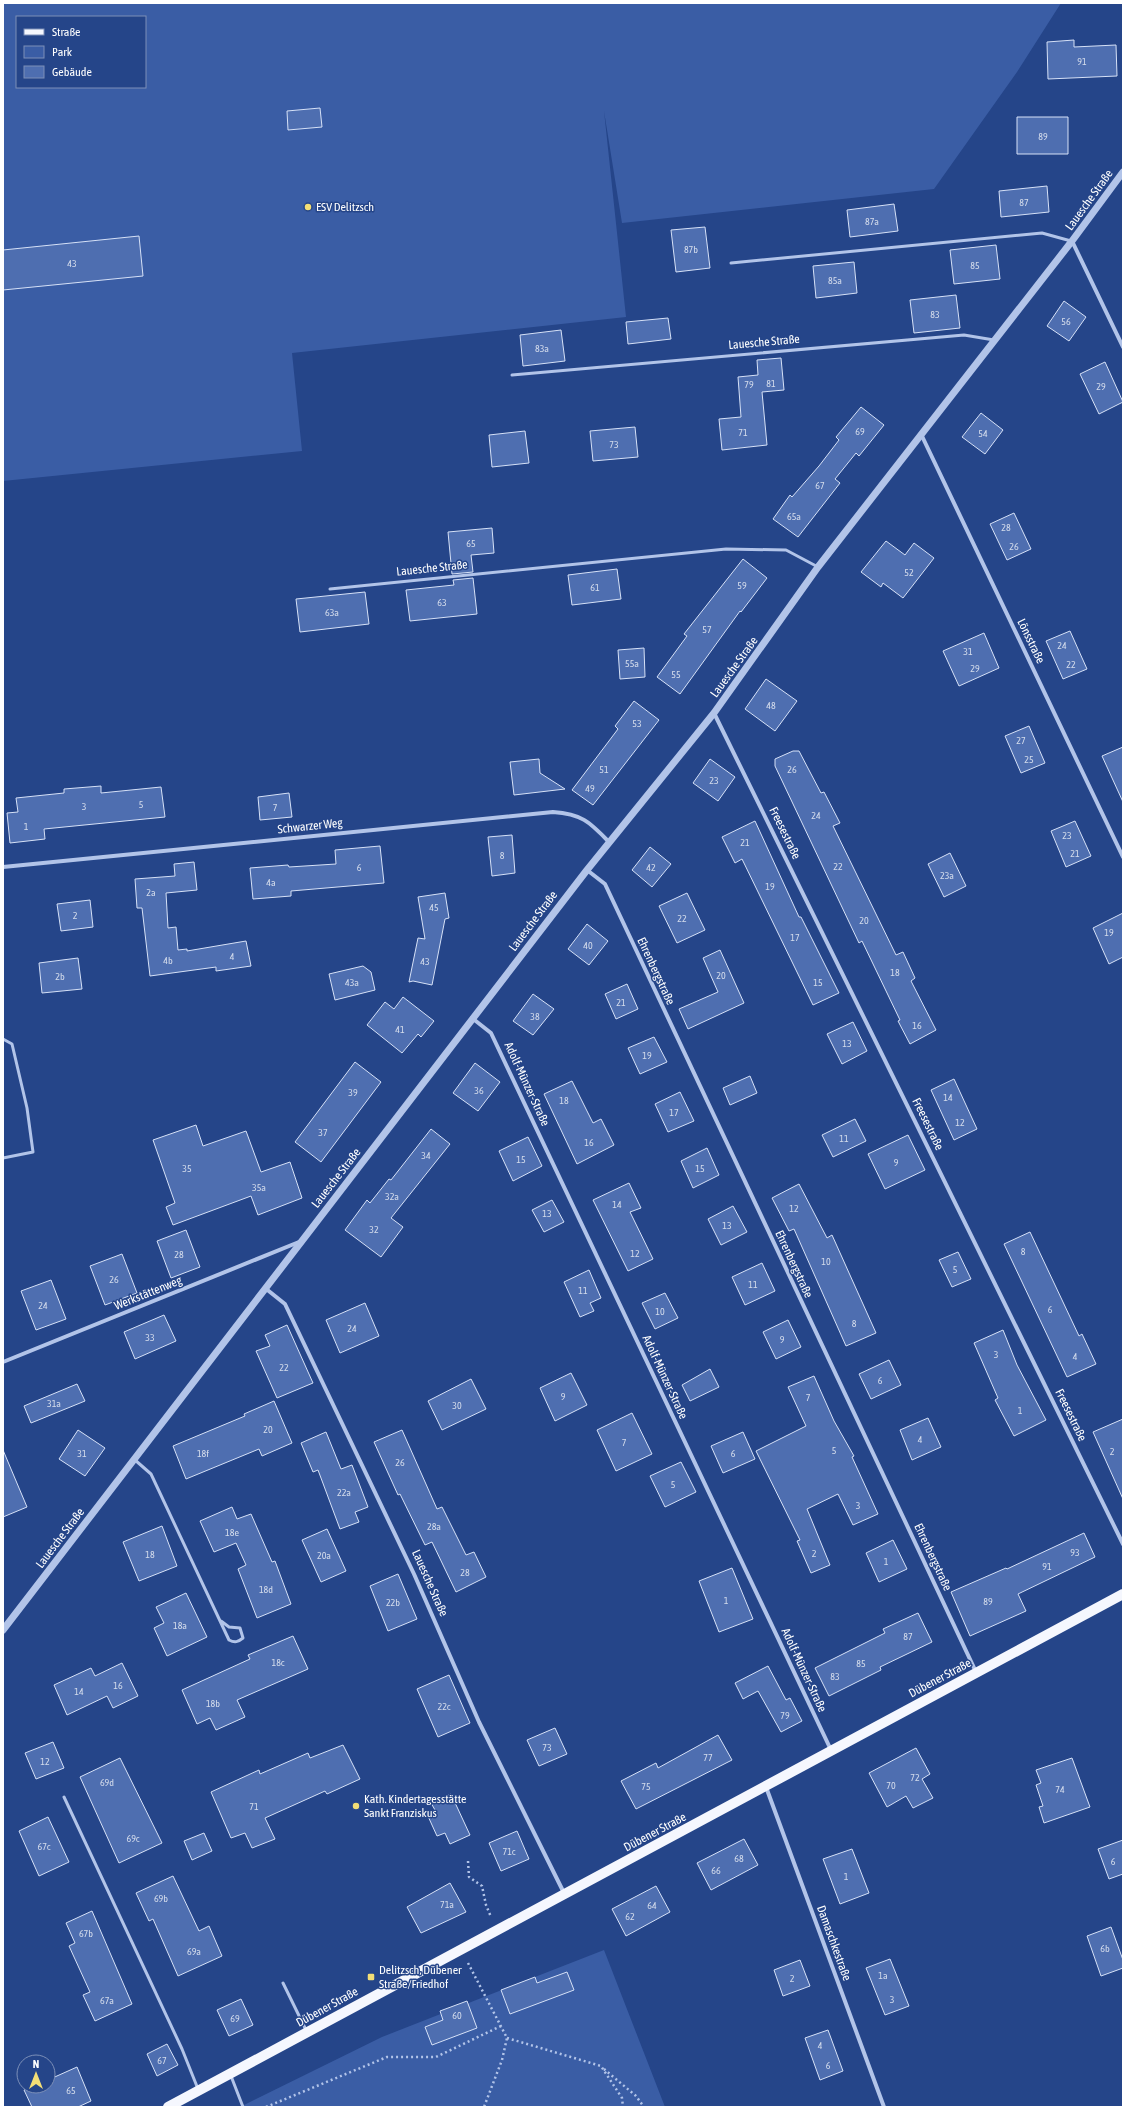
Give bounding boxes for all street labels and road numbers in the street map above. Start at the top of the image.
street label: Lauesche Straße [1062,167,1116,233]
street label: Lauesche Straße [728,332,800,352]
street label: Lauesche Straße [396,557,468,579]
street label: Lönsstraße [1014,616,1048,666]
street label: Lauesche Straße [707,634,761,700]
street label: Freesestraße [766,805,804,861]
street label: Schwarzer Weg [277,816,344,836]
street label: Lauesche Straße [506,888,560,954]
street label: Ehrenbergstraße [634,935,678,1007]
street label: Adolf-Münzer-Straße [501,1040,553,1128]
street label: Freesestraße [909,1096,947,1152]
street label: Lauesche Straße [308,1146,364,1210]
street label: Ehrenbergstraße [772,1228,816,1300]
street label: Werkstättenweg [112,1273,185,1313]
street label: Adolf-Münzer-Straße [639,1333,691,1421]
street label: Freesestraße [1052,1387,1090,1443]
street label: Lauesche Straße [33,1505,87,1571]
street label: Ehrenbergstraße [911,1521,955,1593]
street label: Lauesche Straße [409,1547,451,1619]
street label: Adolf-Münzer-Straße [778,1626,830,1714]
street label: Dübener Straße [906,1656,974,1700]
street label: Dübener Straße [621,1810,689,1854]
street label: Damaschkestraße [814,1903,854,1983]
street label: Dübener Straße [294,1984,360,2030]

